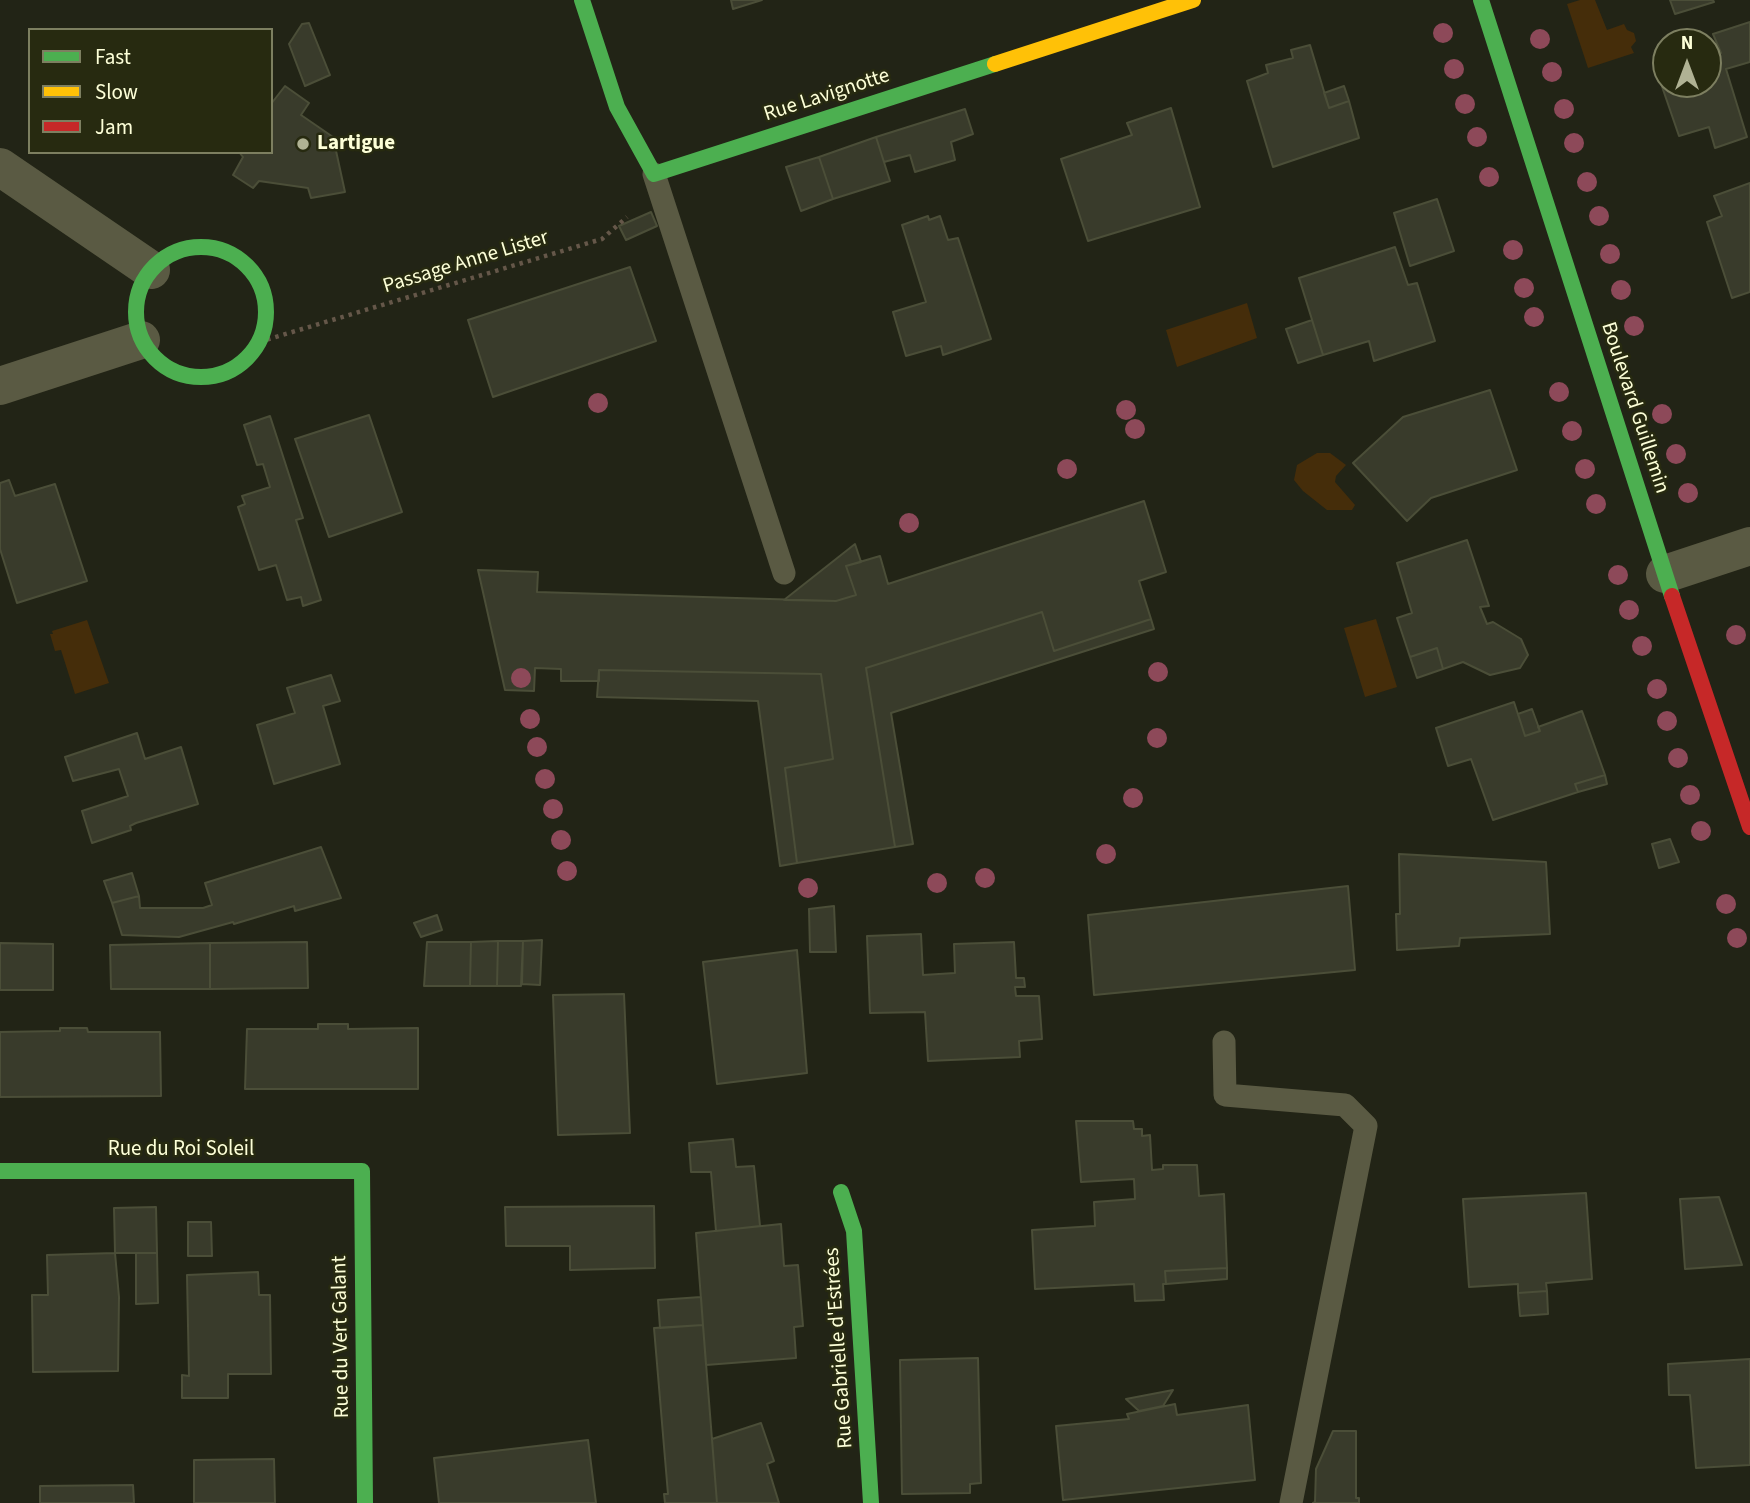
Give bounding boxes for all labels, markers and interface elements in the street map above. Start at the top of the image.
legend [28,28,273,154]
north arrow [1652,28,1722,98]
text: N [1681,30,1693,57]
text: Fast [95,42,131,72]
street label: Rue Lavignotte [761,64,893,128]
text: Slow [95,77,138,107]
text: Jam [95,112,133,142]
place label: Lartigue [317,131,395,157]
marker: Lartigue [295,136,311,152]
street label: Passage Anne Lister [380,226,552,300]
street label: Boulevard Guillemin [1594,319,1674,497]
street label: Rue du Roi Soleil [108,1137,254,1163]
street label: Rue Gabrielle d'Estrées [820,1247,860,1449]
street label: Rue du Vert Galant [328,1255,356,1419]

